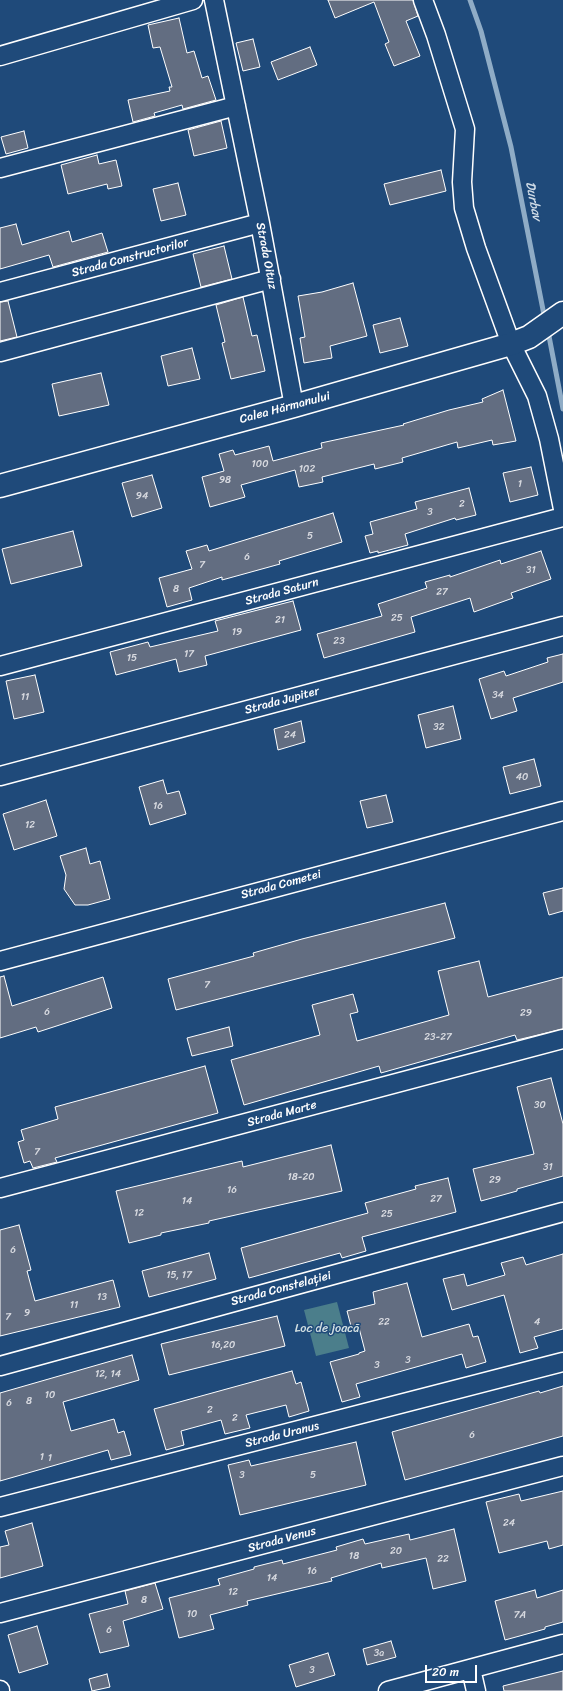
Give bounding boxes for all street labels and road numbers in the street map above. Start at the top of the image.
street label: Strada Oituz [252,221,280,291]
street label: Strada Constructorilor [70,235,190,281]
street label: Calea Hărmanului [238,389,332,427]
street label: Strada Saturn [243,575,321,609]
street label: Strada Jupiter [243,684,321,718]
street label: Strada Cometei [239,867,323,903]
street label: Strada Marte [246,1098,318,1130]
street label: Strada Constelației [229,1269,333,1309]
street label: Strada Uranus [243,1419,321,1451]
street label: Strada Venus [246,1524,318,1556]

